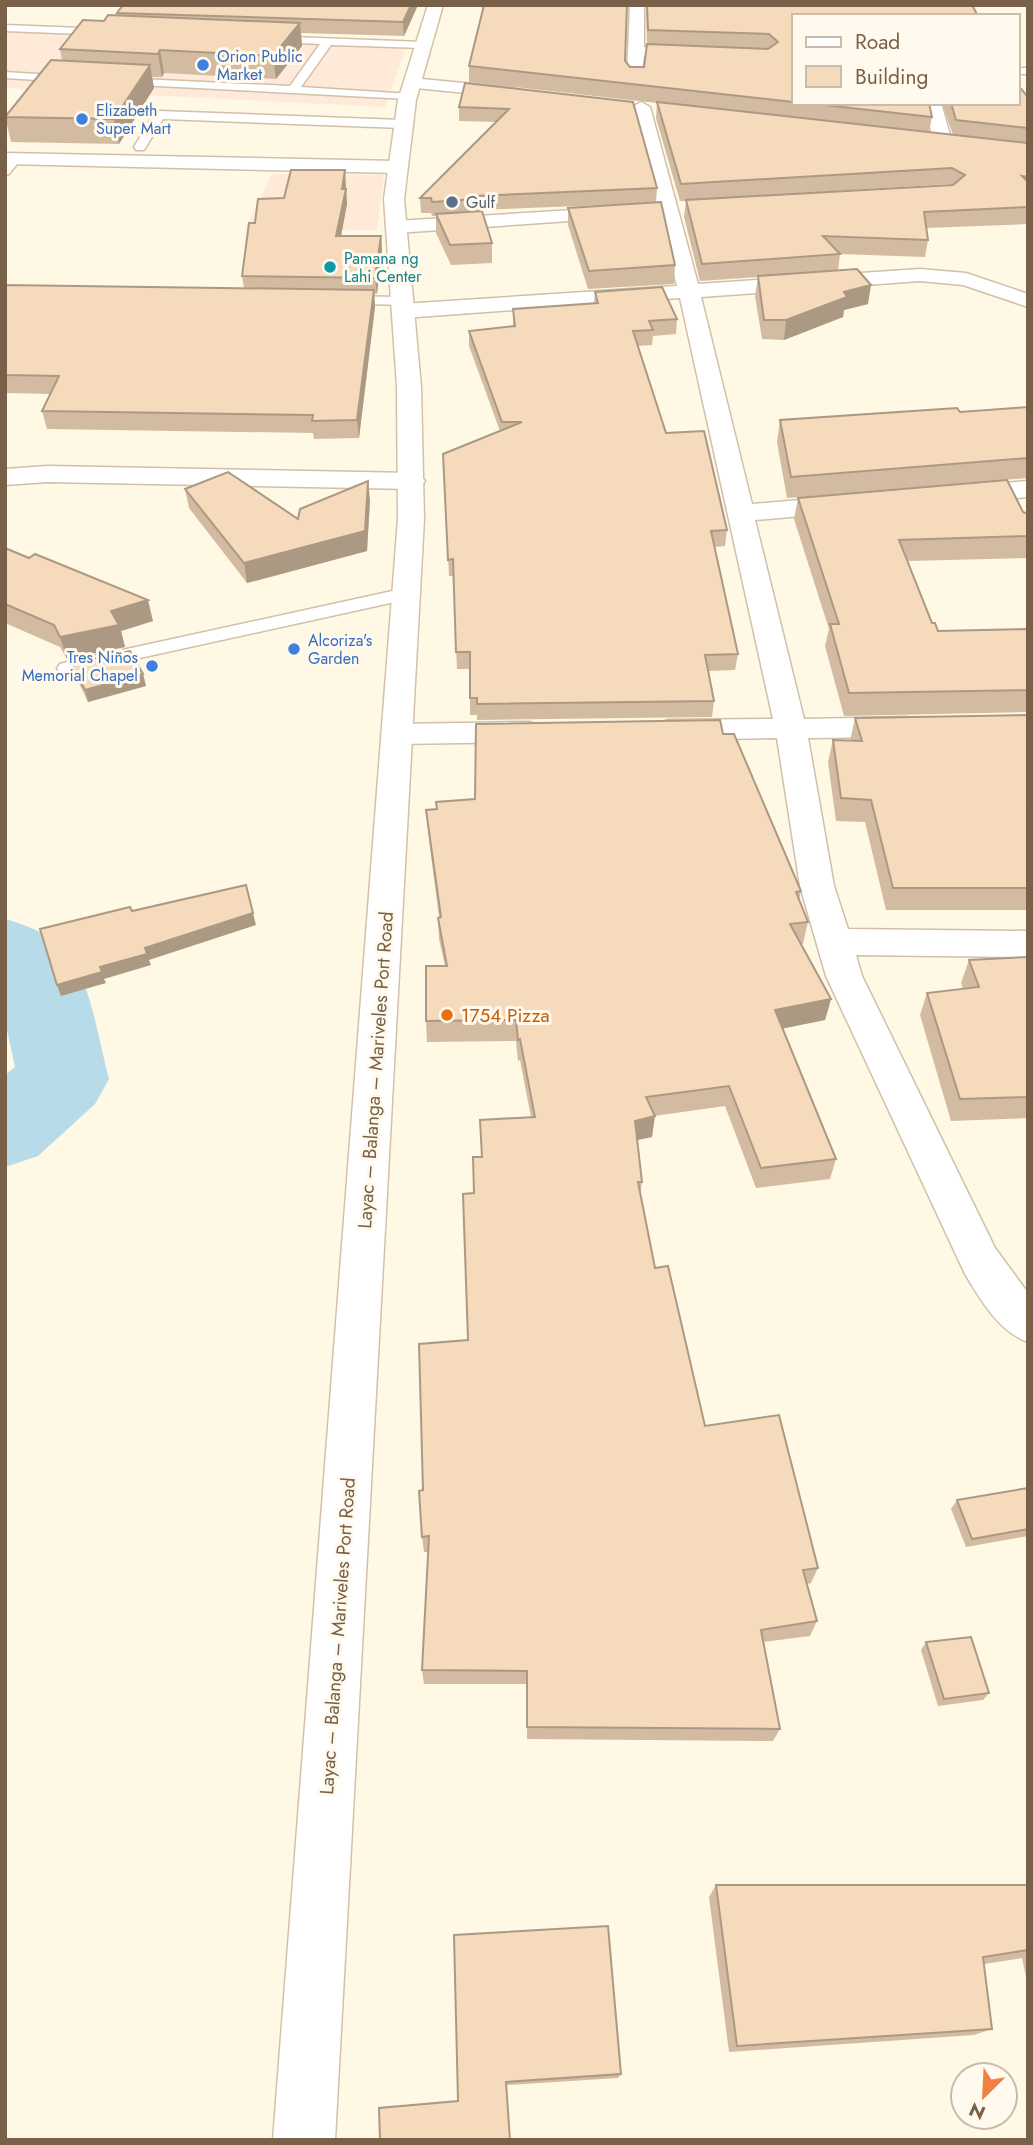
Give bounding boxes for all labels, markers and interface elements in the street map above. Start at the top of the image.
legend [792,14,1019,105]
text: Road [855,27,900,57]
place label: Orion Public Market [217,45,303,86]
marker: Orion Public Market [195,57,211,73]
text: Building [855,62,928,92]
place label: Elizabeth Super Mart [96,99,171,140]
marker: Elizabeth Super Mart [74,111,90,127]
place label: Gulf [466,191,495,214]
marker: Gulf [444,194,460,210]
place label: Pamana ng Lahi Center [344,247,422,288]
marker: Pamana ng Lahi Center [322,259,338,275]
place label: Alcoriza's Garden [308,629,372,670]
marker: Alcoriza's Garden [286,641,302,657]
place label: Tres Niños Memorial Chapel [22,646,138,687]
marker: Tres Niños Memorial Chapel [144,658,160,674]
street label: Layac – Balanga – Mariveles Port Road [351,911,400,1229]
place label: 1754 Pizza [461,1002,550,1029]
marker: 1754 Pizza [439,1007,455,1023]
street label: Layac – Balanga – Mariveles Port Road [313,1477,362,1795]
north arrow [949,2061,1019,2131]
text: N [965,2096,990,2126]

